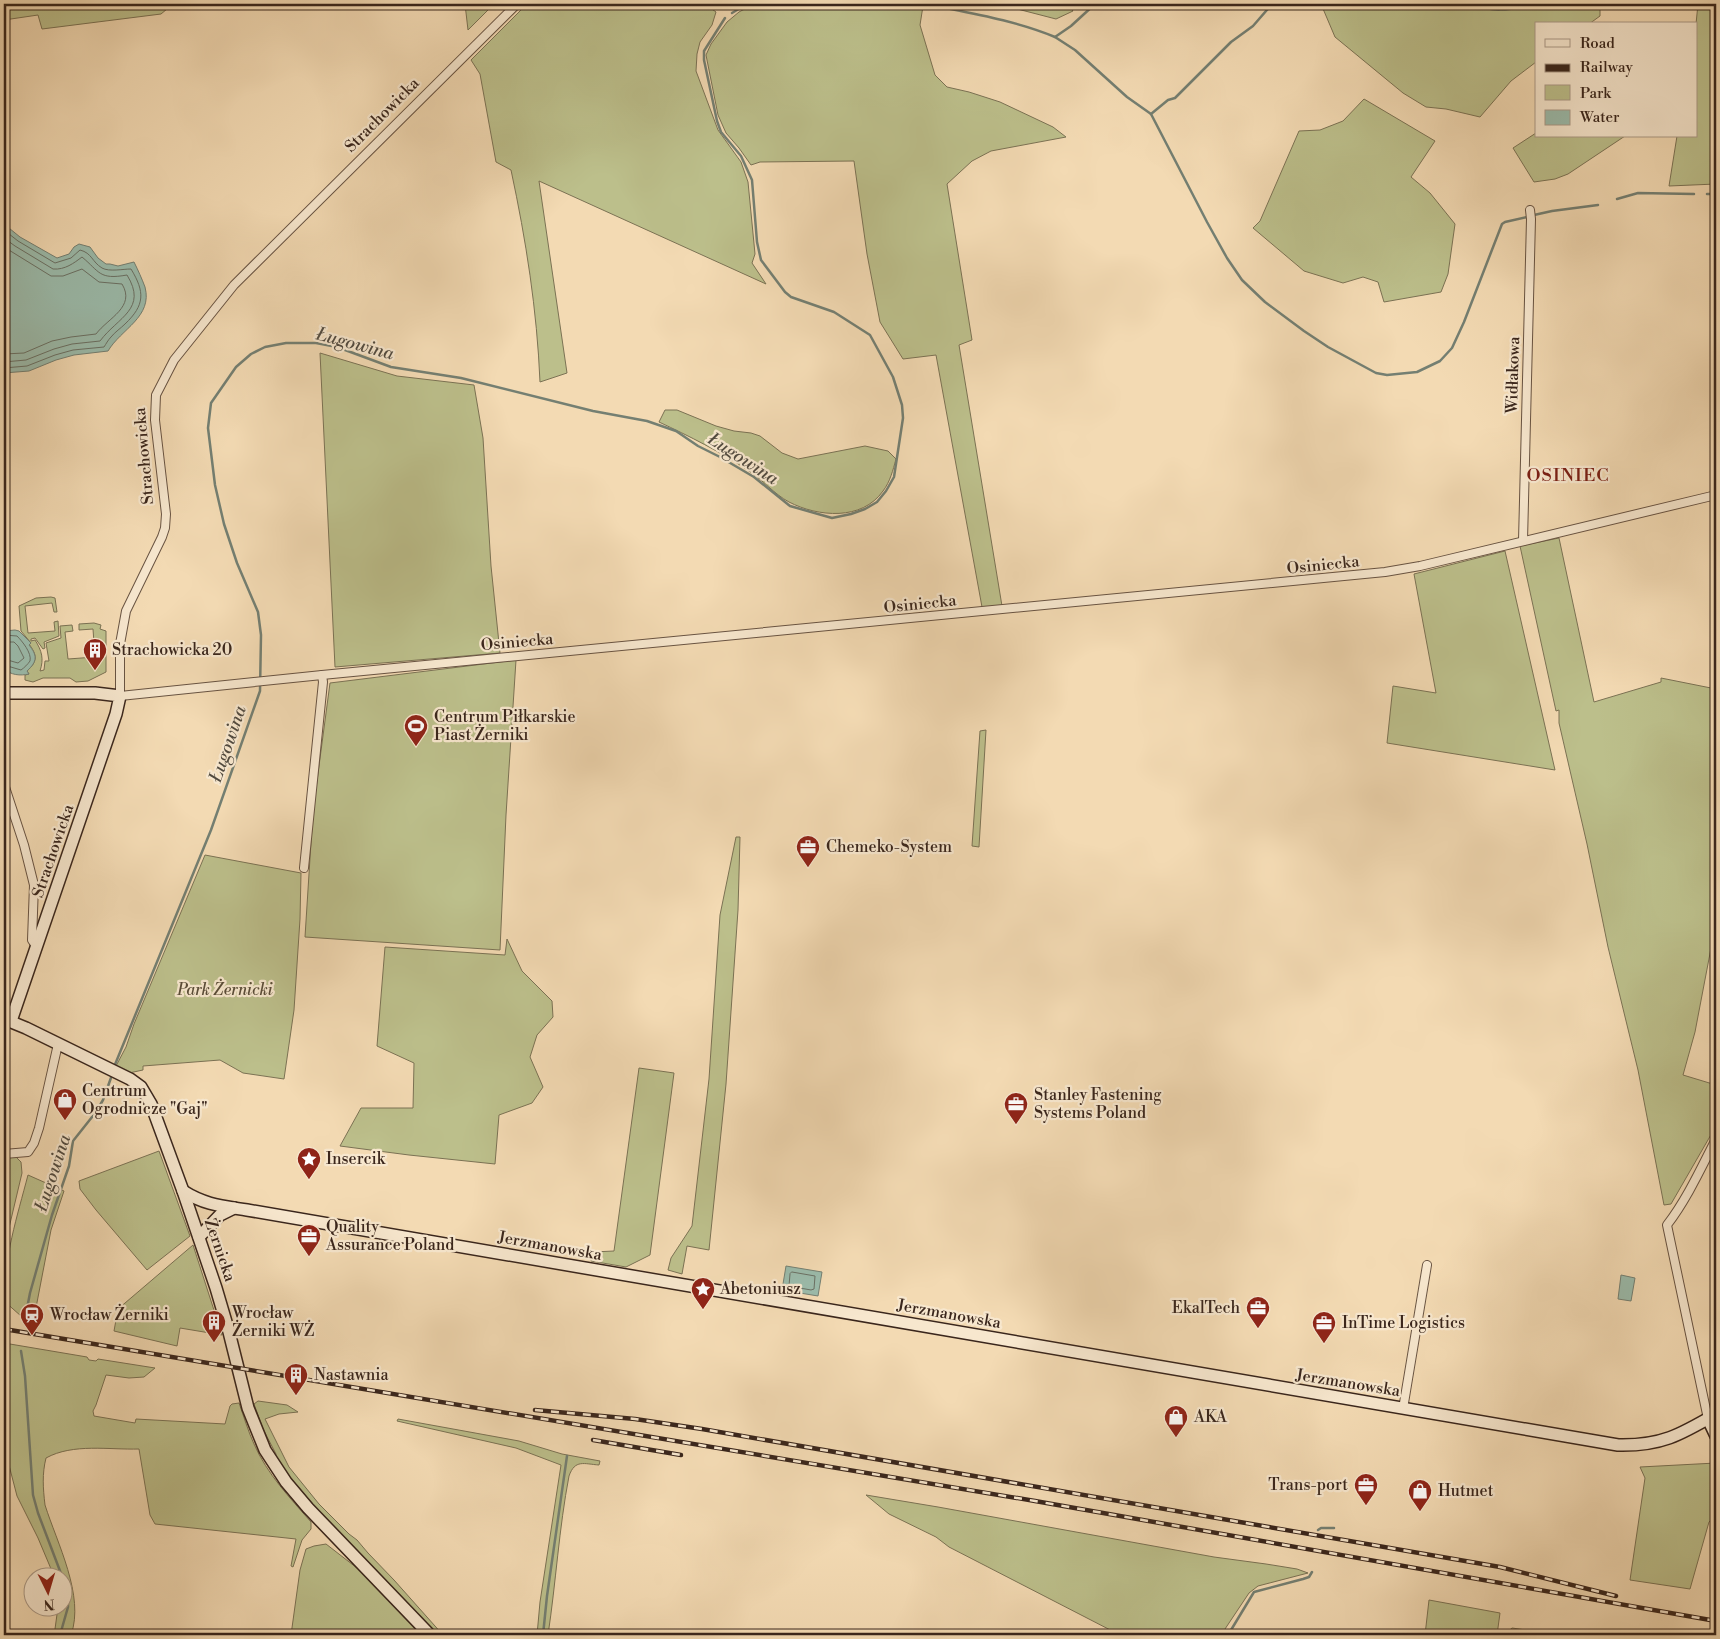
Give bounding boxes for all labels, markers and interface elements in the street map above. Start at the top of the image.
legend [1535,22,1698,138]
text: Road [1580,34,1615,53]
text: Railway [1580,58,1634,77]
street label: Strachowicka [341,73,424,156]
text: Park [1580,84,1612,103]
text: Water [1579,108,1620,127]
water label: Ługowina [313,322,397,366]
street label: Widłakowa [1502,335,1524,415]
street label: Strachowicka [130,406,158,505]
water label: Ługowina [703,427,783,491]
district label: OSINIEC [1526,464,1610,487]
street label: Osiniecka [1286,551,1361,579]
street label: Osiniecka [883,590,958,618]
street label: Osiniecka [480,629,555,655]
building icon: Strachowicka 20 [82,637,108,671]
place label: Strachowicka 20 [112,640,232,660]
water label: Ługowina [204,702,252,786]
place label: Centrum Piłkarskie Piast Żerniki [434,707,576,745]
sports icon: Centrum Piłkarskie Piast Żerniki [403,713,429,747]
street label: Strachowicka [28,801,79,900]
office icon: Chemeko-System [795,834,821,868]
place label: Chemeko-System [826,837,952,857]
park label: Park Żernicki [176,978,273,1000]
place label: Centrum Ogrodnicze "Gaj" [82,1081,208,1119]
place label: Stanley Fastening Systems Poland [1034,1085,1162,1123]
shop icon: Centrum Ogrodnicze "Gaj" [52,1087,78,1121]
office icon: Stanley Fastening Systems Poland [1003,1091,1029,1125]
water label: Ługowina [30,1131,76,1215]
place icon: Insercik [296,1146,322,1180]
place label: Insercik [326,1149,387,1169]
street label: Żernicka [200,1215,242,1285]
place label: Quality Assurance Poland [325,1217,454,1255]
office icon: Quality Assurance Poland [296,1223,322,1257]
street label: Jerzmanowska [496,1227,604,1265]
place icon: Abetoniusz [690,1276,716,1310]
place label: Abetoniusz [719,1279,801,1299]
street label: Jerzmanowska [895,1295,1003,1333]
office icon: EkalTech [1245,1295,1271,1329]
place label: EkalTech [1172,1298,1240,1318]
station icon: Wrocław Żerniki [19,1302,45,1336]
place label: Wrocław Żerniki [49,1303,169,1325]
place label: Wrocław Żerniki WŻ [231,1303,314,1341]
building icon: Wrocław Żerniki WŻ [201,1309,227,1343]
office icon: InTime Logistics [1311,1310,1337,1344]
place label: InTime Logistics [1342,1313,1465,1333]
building icon: Nastawnia [283,1362,309,1396]
place label: Nastawnia [314,1365,390,1385]
street label: Jerzmanowska [1294,1365,1402,1401]
shop icon: AKA [1163,1404,1189,1438]
place label: AKA [1193,1407,1228,1427]
office icon: Trans-port [1353,1472,1379,1506]
place label: Trans-port [1268,1475,1348,1495]
shop icon: Hutmet [1407,1478,1433,1512]
place label: Hutmet [1438,1481,1494,1501]
north arrow [22,1566,72,1616]
text: N [43,1595,55,1613]

